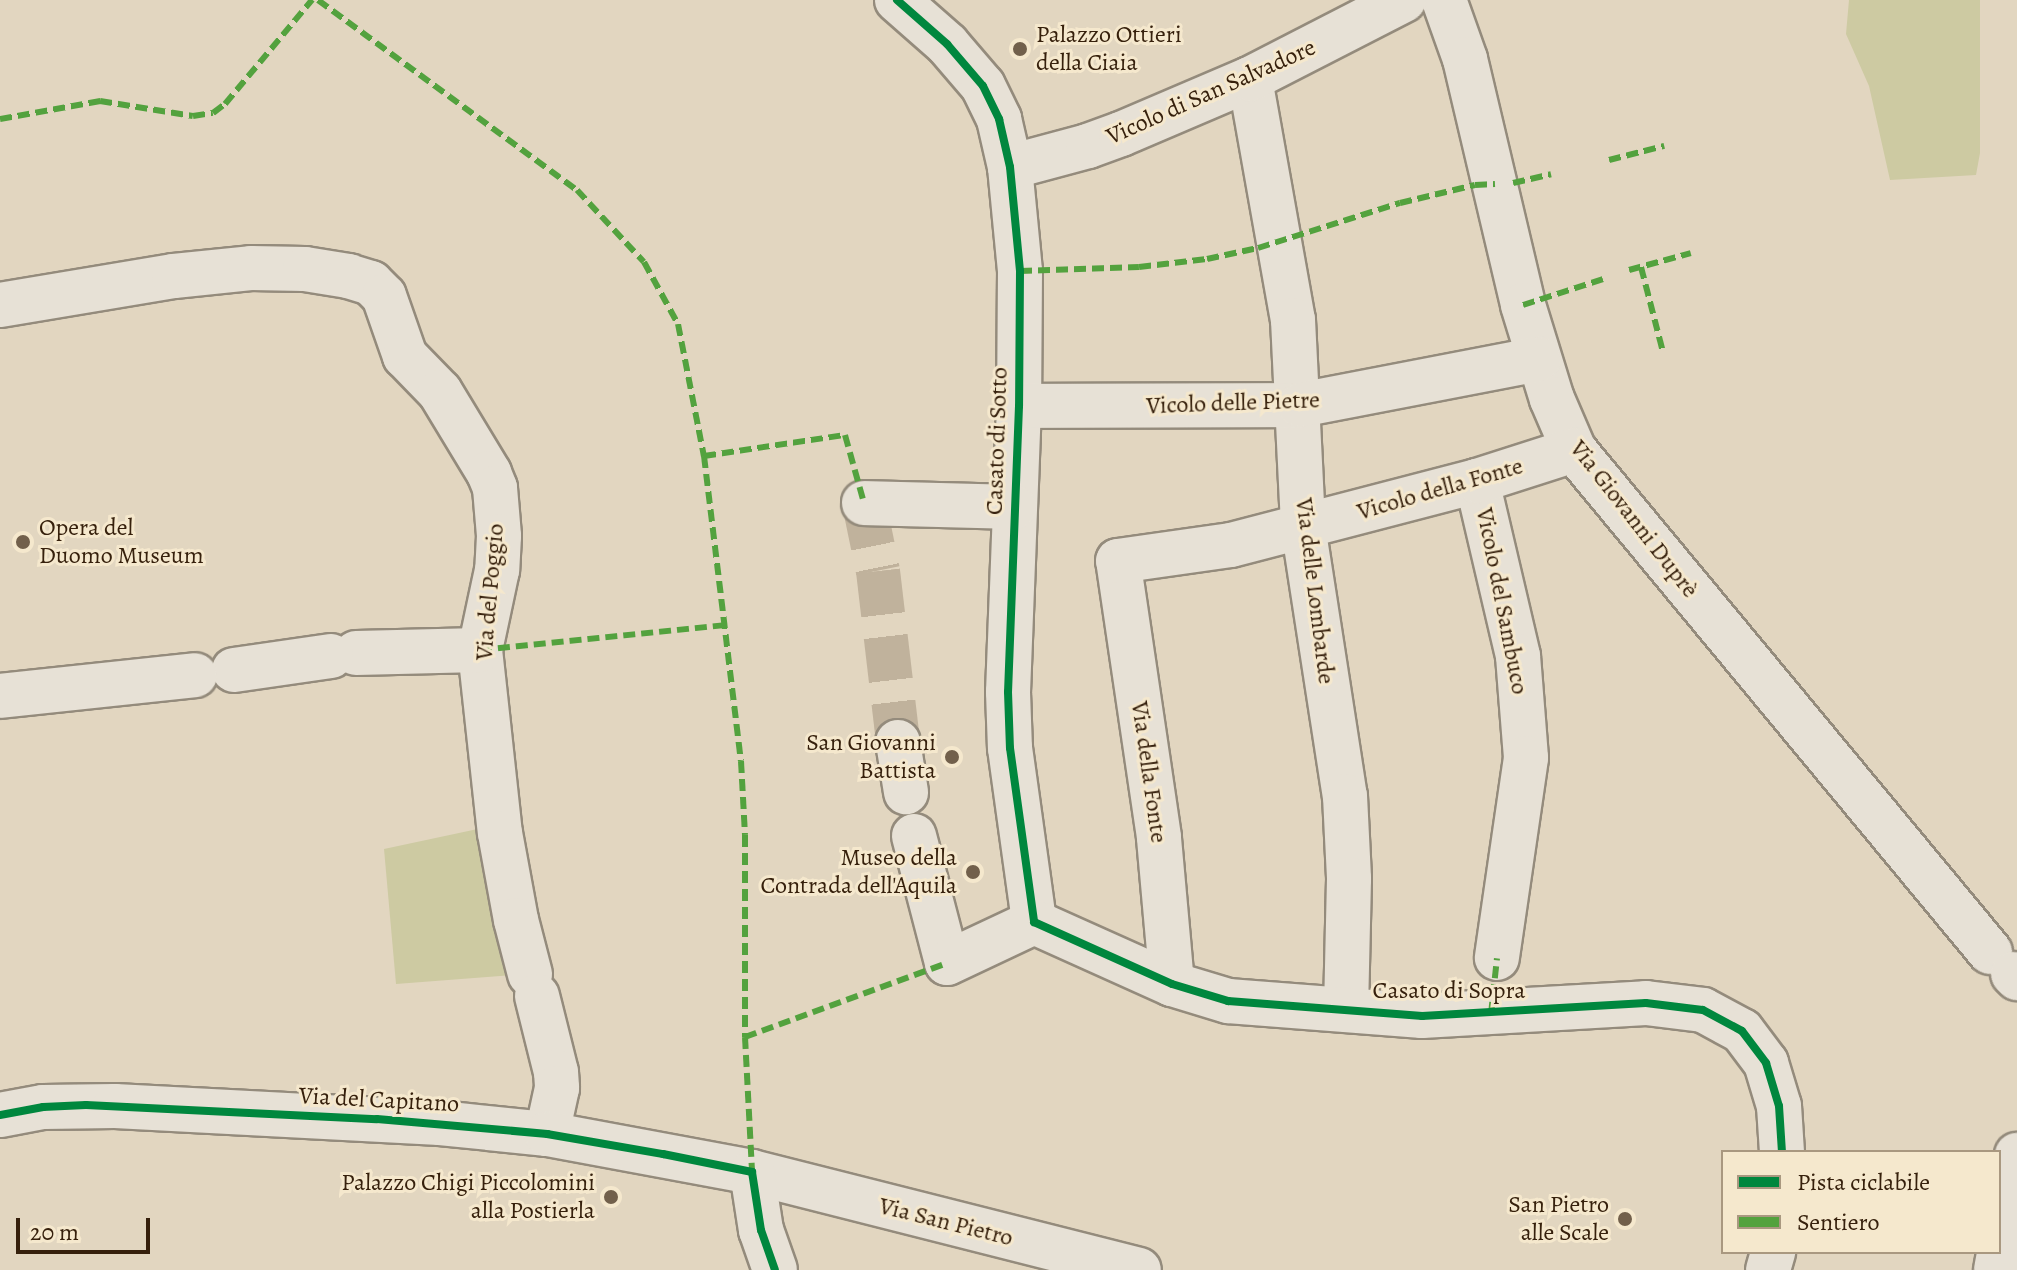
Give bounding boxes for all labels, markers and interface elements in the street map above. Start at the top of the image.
place label: Palazzo Ottieri della Ciaia [1036,21,1182,77]
street label: Vicolo di San Salvadore [1102,33,1320,151]
marker: Palazzo Ottieri della Ciaia [1011,40,1029,58]
street label: Casato di Sotto [980,367,1014,515]
street label: Vicolo delle Pietre [1146,386,1320,420]
street label: Via Giovanni Duprè [1564,435,1704,603]
street label: Vicolo della Fonte [1354,452,1526,526]
street label: Via delle Lombarde [1289,496,1341,686]
street label: Vicolo del Sambuco [1470,505,1534,697]
place label: Opera del Duomo Museum [39,514,204,570]
street label: Via del Poggio [470,522,510,662]
marker: Opera del Duomo Museum [14,533,32,551]
street label: Via della Fonte [1125,699,1173,845]
place label: San Giovanni Battista [806,729,936,785]
marker: San Giovanni Battista [943,748,961,766]
place label: Museo della Contrada dell'Aquila [760,844,957,900]
marker: Museo della Contrada dell'Aquila [964,863,982,881]
street label: Casato di Sopra [1372,977,1526,1005]
street label: Via del Capitano [298,1081,460,1119]
legend [1721,1150,2001,1254]
text: Pista ciclabile [1797,1166,1930,1198]
place label: Palazzo Chigi Piccolomini alla Postierla [341,1169,595,1225]
marker: Palazzo Chigi Piccolomini alla Postierla [602,1188,620,1206]
street label: Via San Pietro [876,1191,1016,1253]
place label: San Pietro alle Scale [1508,1191,1609,1247]
scale bar [20,1202,154,1252]
text: Sentiero [1797,1206,1880,1238]
marker: San Pietro alle Scale [1616,1210,1634,1228]
text: 20 m [30,1216,79,1248]

